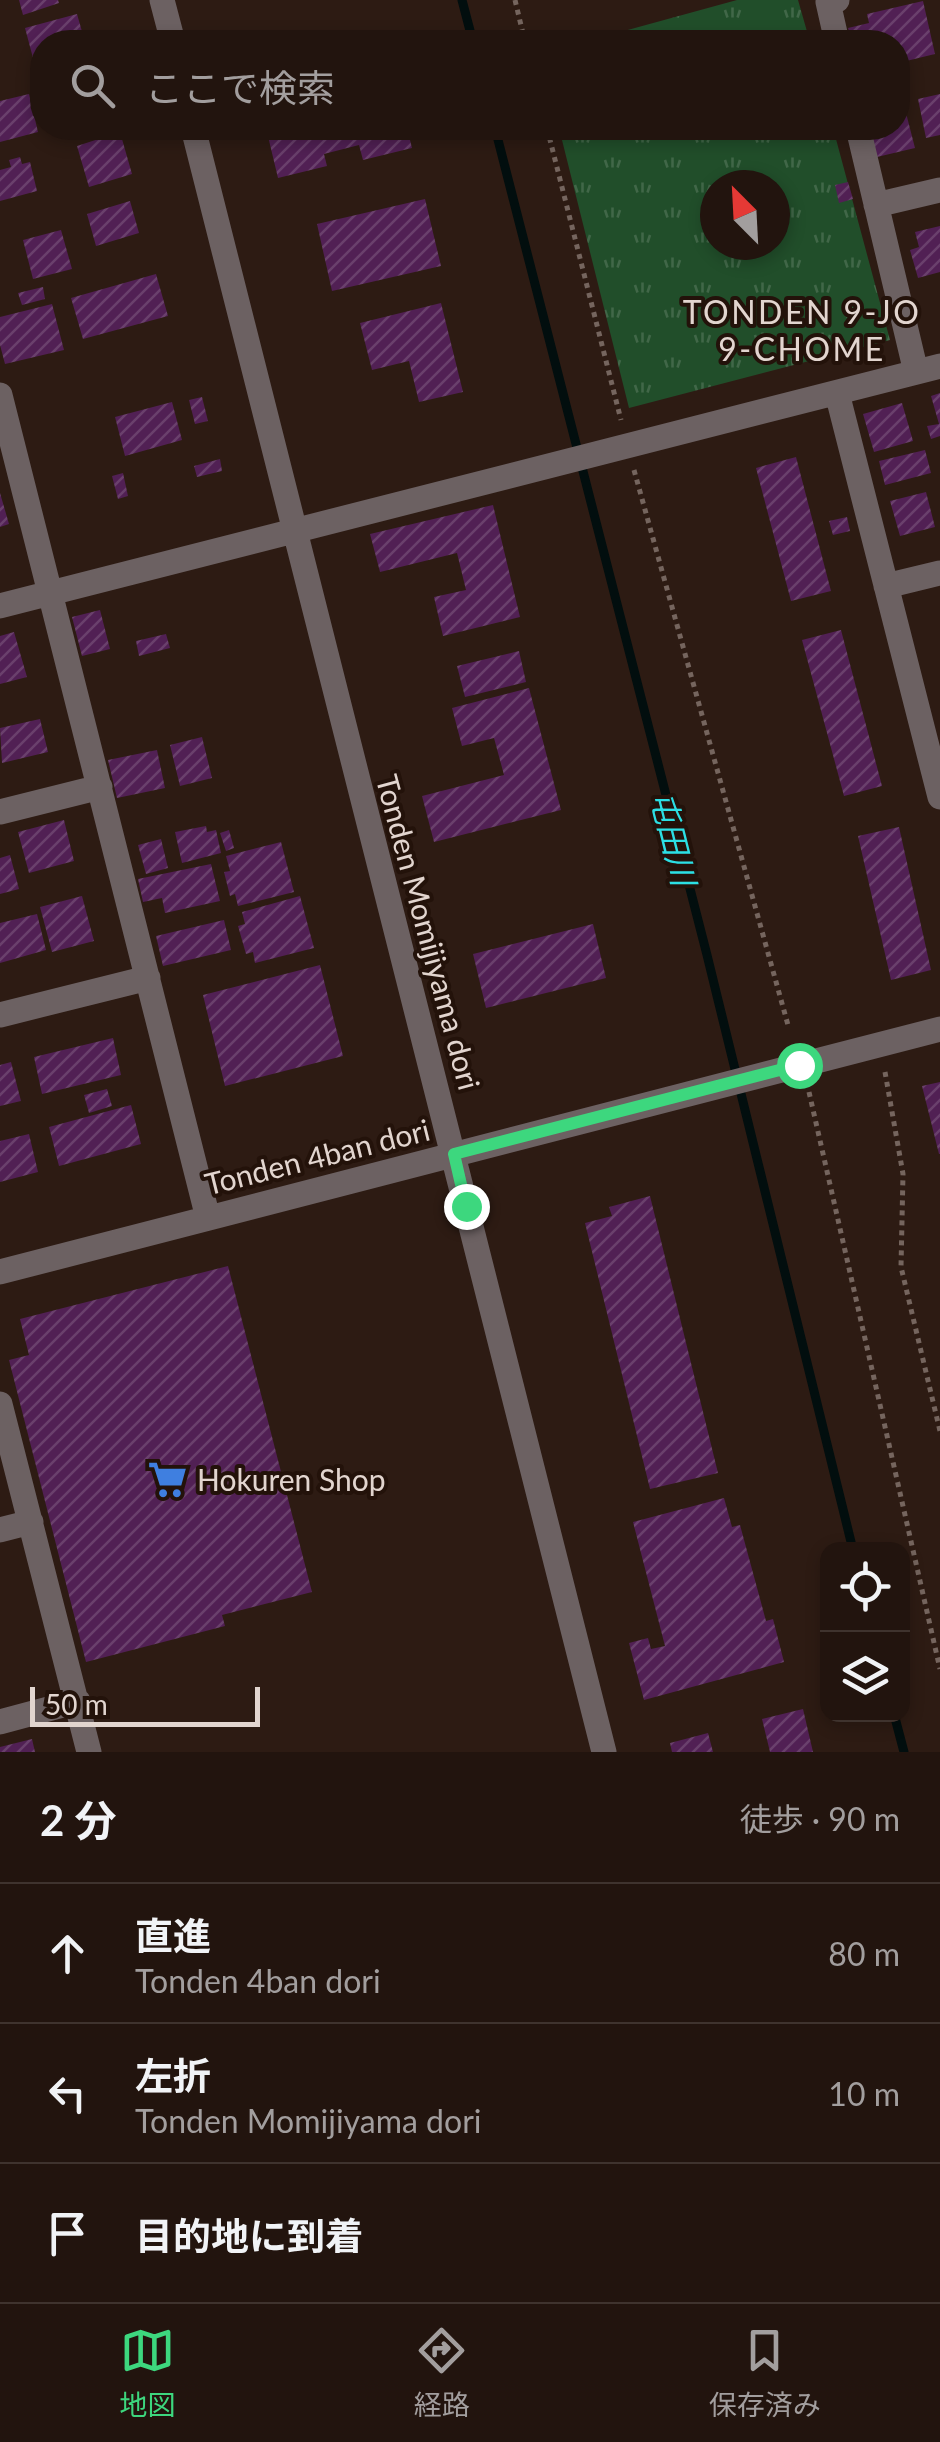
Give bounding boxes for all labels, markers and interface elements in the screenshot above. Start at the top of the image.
search box [30,30,910,140]
icon: search [65,58,120,113]
text: ここで検索 [145,64,335,110]
north arrow [700,170,790,260]
district label: TONDEN 9-JO 9-CHOME [683,292,921,368]
street label: Tonden Momijiyama dori [370,770,488,1094]
water label: 屯田川 [643,787,705,892]
route start [777,1043,823,1089]
street label: Tonden 4ban dori [201,1111,433,1201]
route end [444,1184,490,1230]
supermarket icon: Hokuren Shop [146,1458,188,1500]
place label: Hokuren Shop [197,1461,386,1497]
map controls [820,1542,910,1722]
button: locate [820,1542,910,1632]
button: layers [820,1632,910,1722]
scale bar [30,1682,260,1726]
text: 50 m [45,1687,108,1721]
text: 2 分 [40,1795,117,1845]
text: 徒歩 · 90 m [740,1799,900,1838]
text: 直進 [135,1912,211,1958]
icon: ahead [40,1926,95,1981]
text: 80 m [828,1934,900,1973]
text: Tonden 4ban dori [135,1961,381,2000]
text: 左折 [135,2052,211,2098]
icon: left [40,2066,95,2121]
text: 10 m [828,2074,900,2113]
text: Tonden Momijiyama dori [135,2101,481,2140]
icon: arrive [40,2206,95,2261]
text: 目的地に到着 [135,2212,363,2258]
tab: 地図 [119,2323,175,2423]
tab: 経路 [414,2323,470,2423]
tab: 保存済み [709,2323,821,2423]

